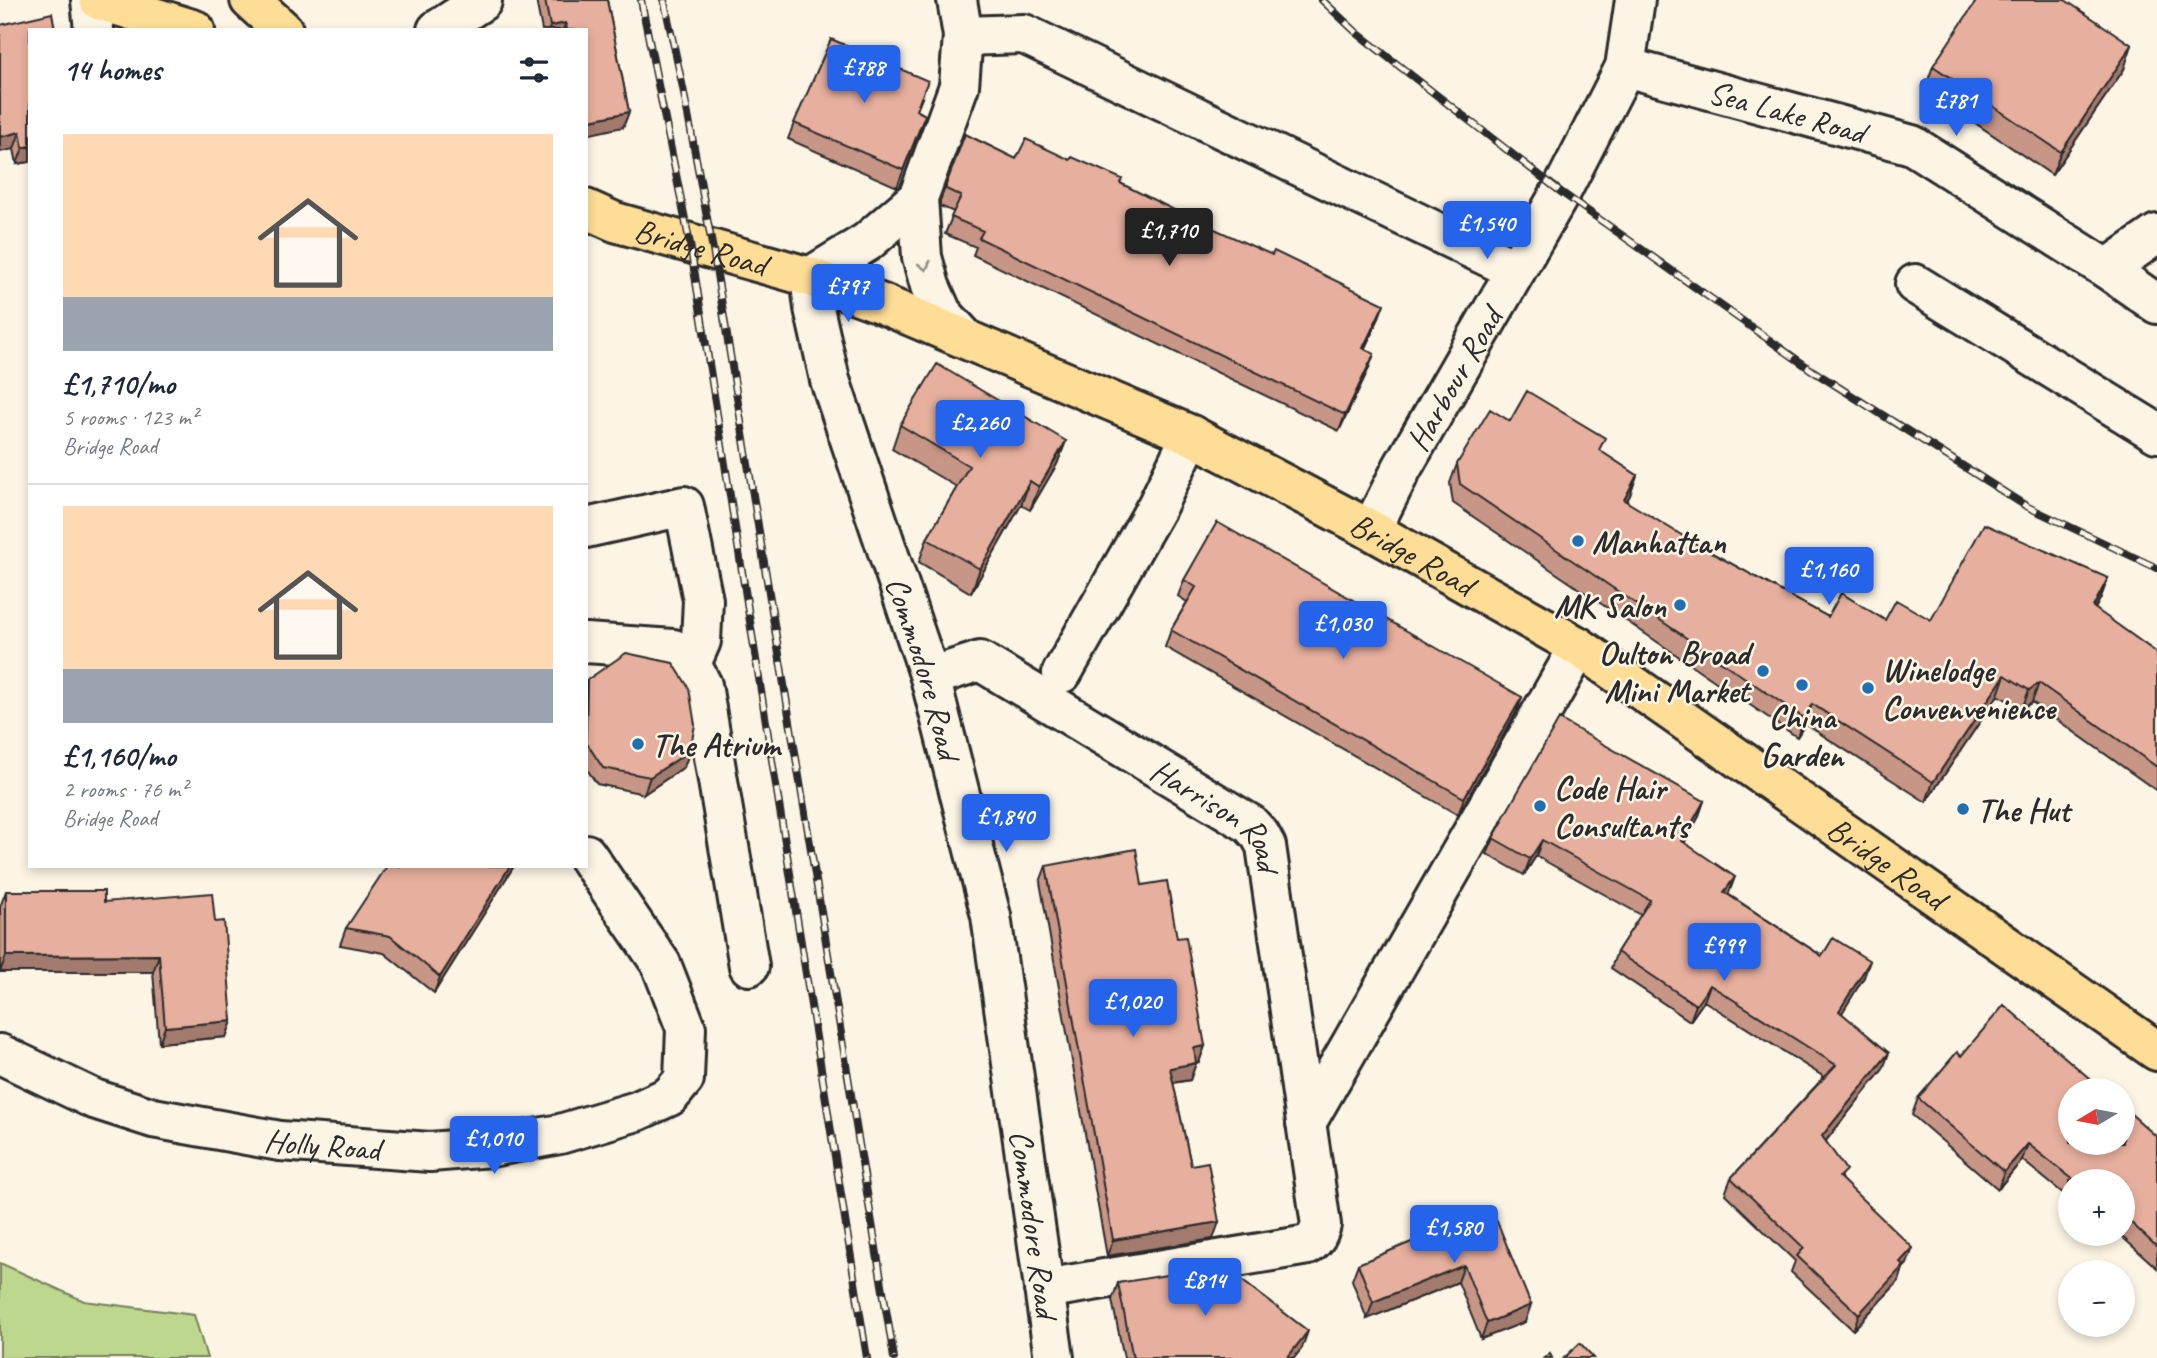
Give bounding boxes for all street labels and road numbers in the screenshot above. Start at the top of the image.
street label: Sea Lake Road [1704,71,1875,155]
street label: Bridge Road [630,209,776,287]
street label: Harbour Road [1396,296,1514,459]
street label: Bridge Road [1343,503,1486,608]
street label: Commodore Road [876,571,971,768]
street label: Harrison Road [1143,749,1290,879]
street label: Bridge Road [1819,807,1958,922]
street label: Holly Road [261,1119,387,1171]
street label: Commodore Road [1000,1127,1069,1325]

